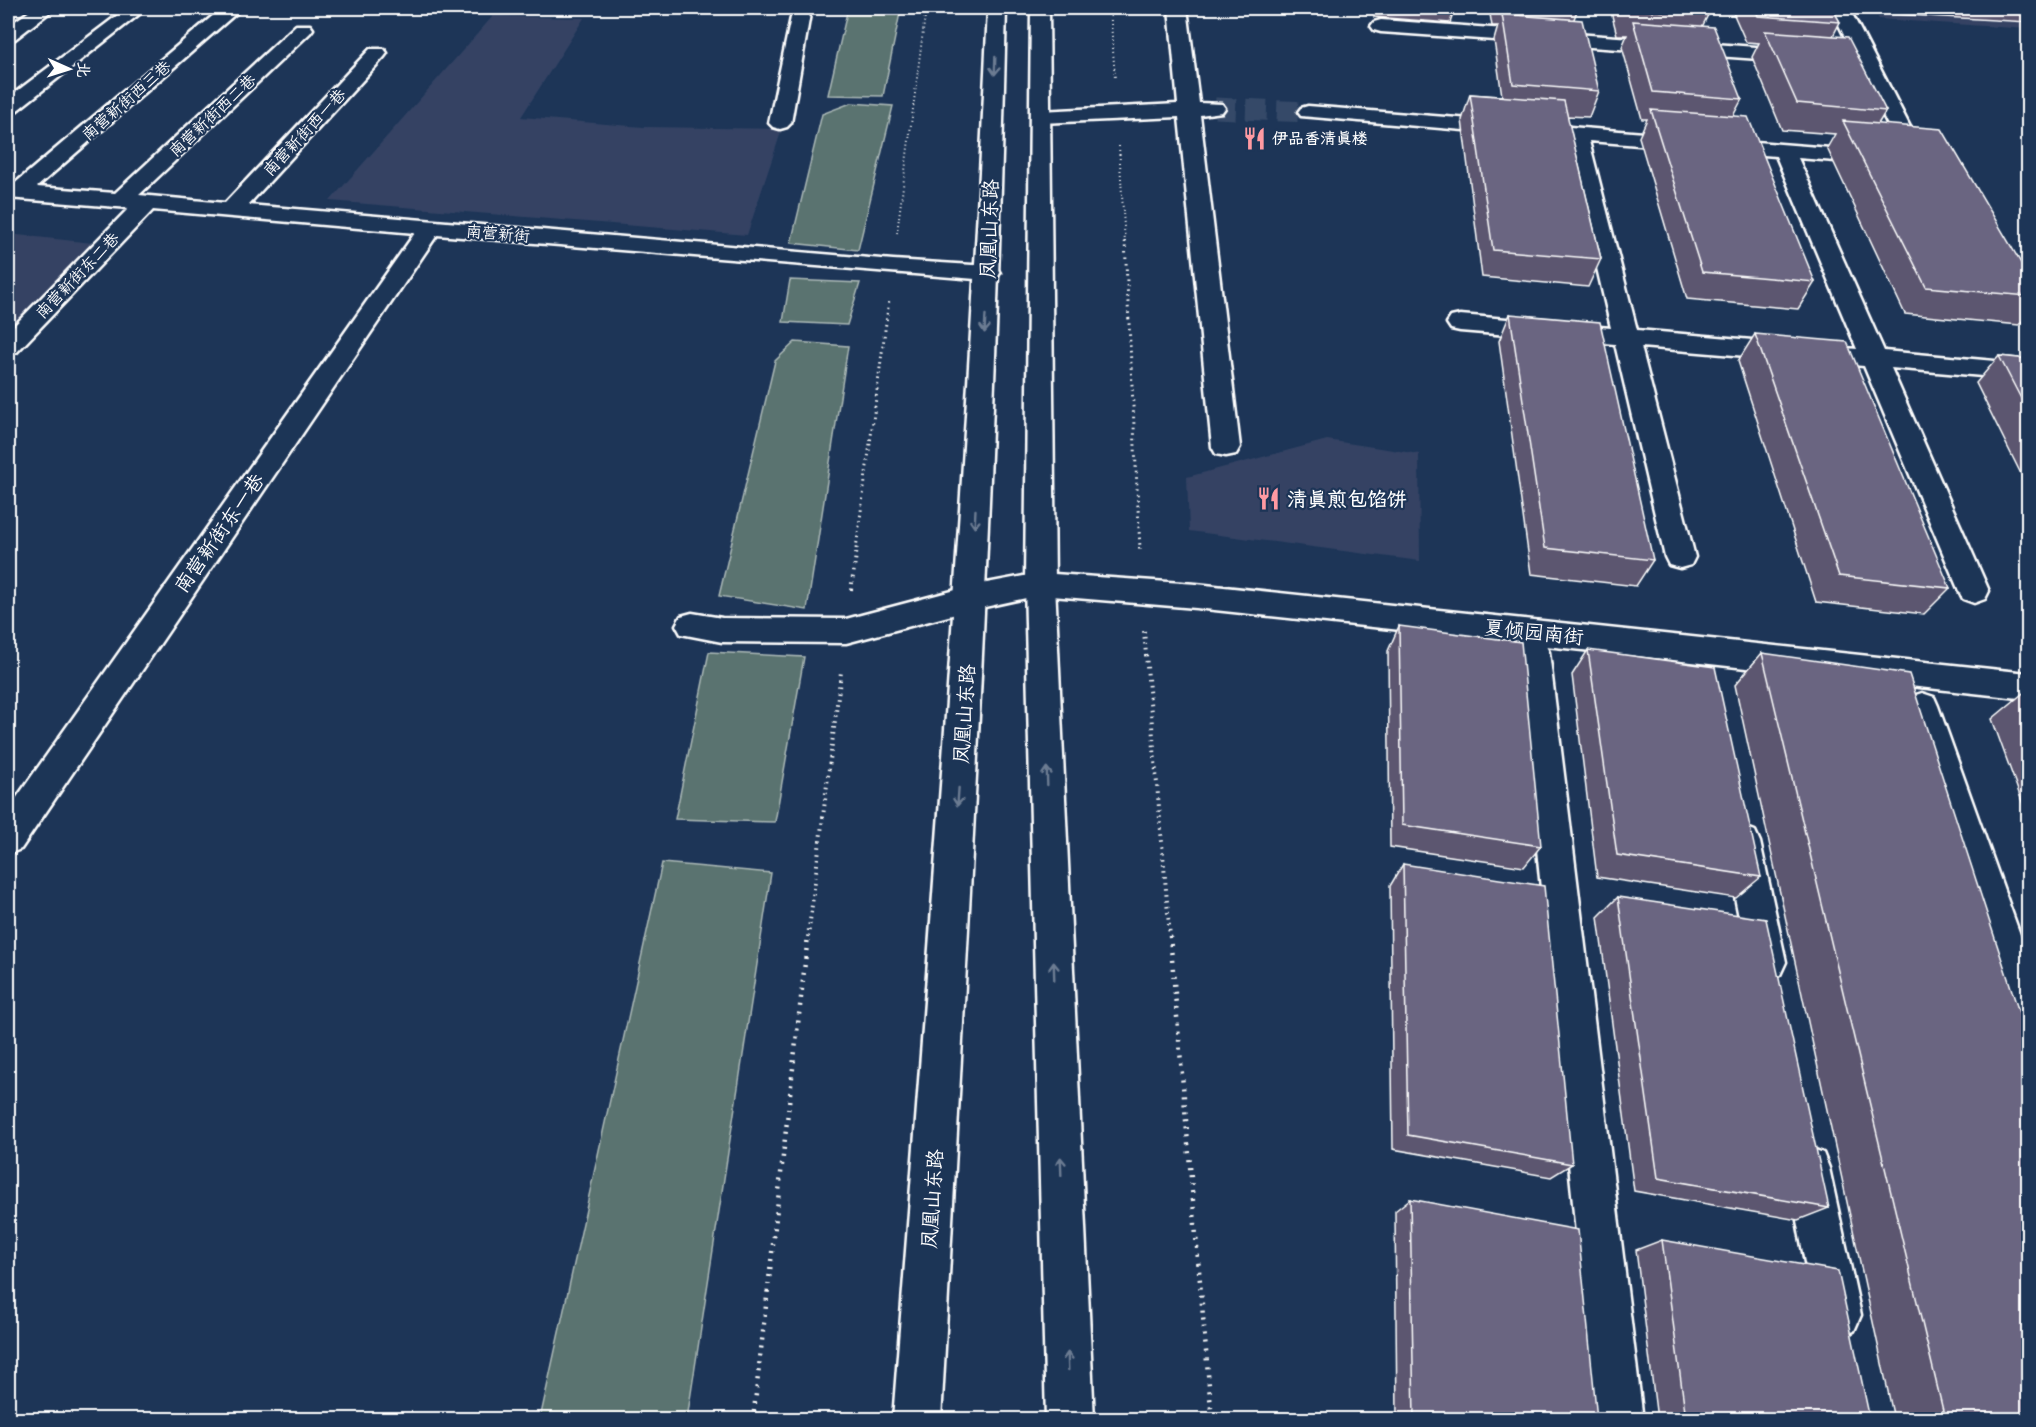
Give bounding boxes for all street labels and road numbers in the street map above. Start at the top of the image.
street label: 南营新街西三巷 [78,57,175,144]
street label: 南营新街西二巷 [166,71,260,161]
street label: 南营新街西一巷 [260,86,350,180]
street label: 凤凰山东路 [976,178,1003,279]
street label: 南营新街 [465,222,531,246]
street label: 南营新街东二巷 [32,229,123,322]
street label: 南营新街东一巷 [170,469,270,597]
street label: 夏倾园南街 [1483,616,1585,649]
street label: 凤凰山东路 [950,662,980,765]
street label: 凤凰山东路 [918,1147,948,1250]

